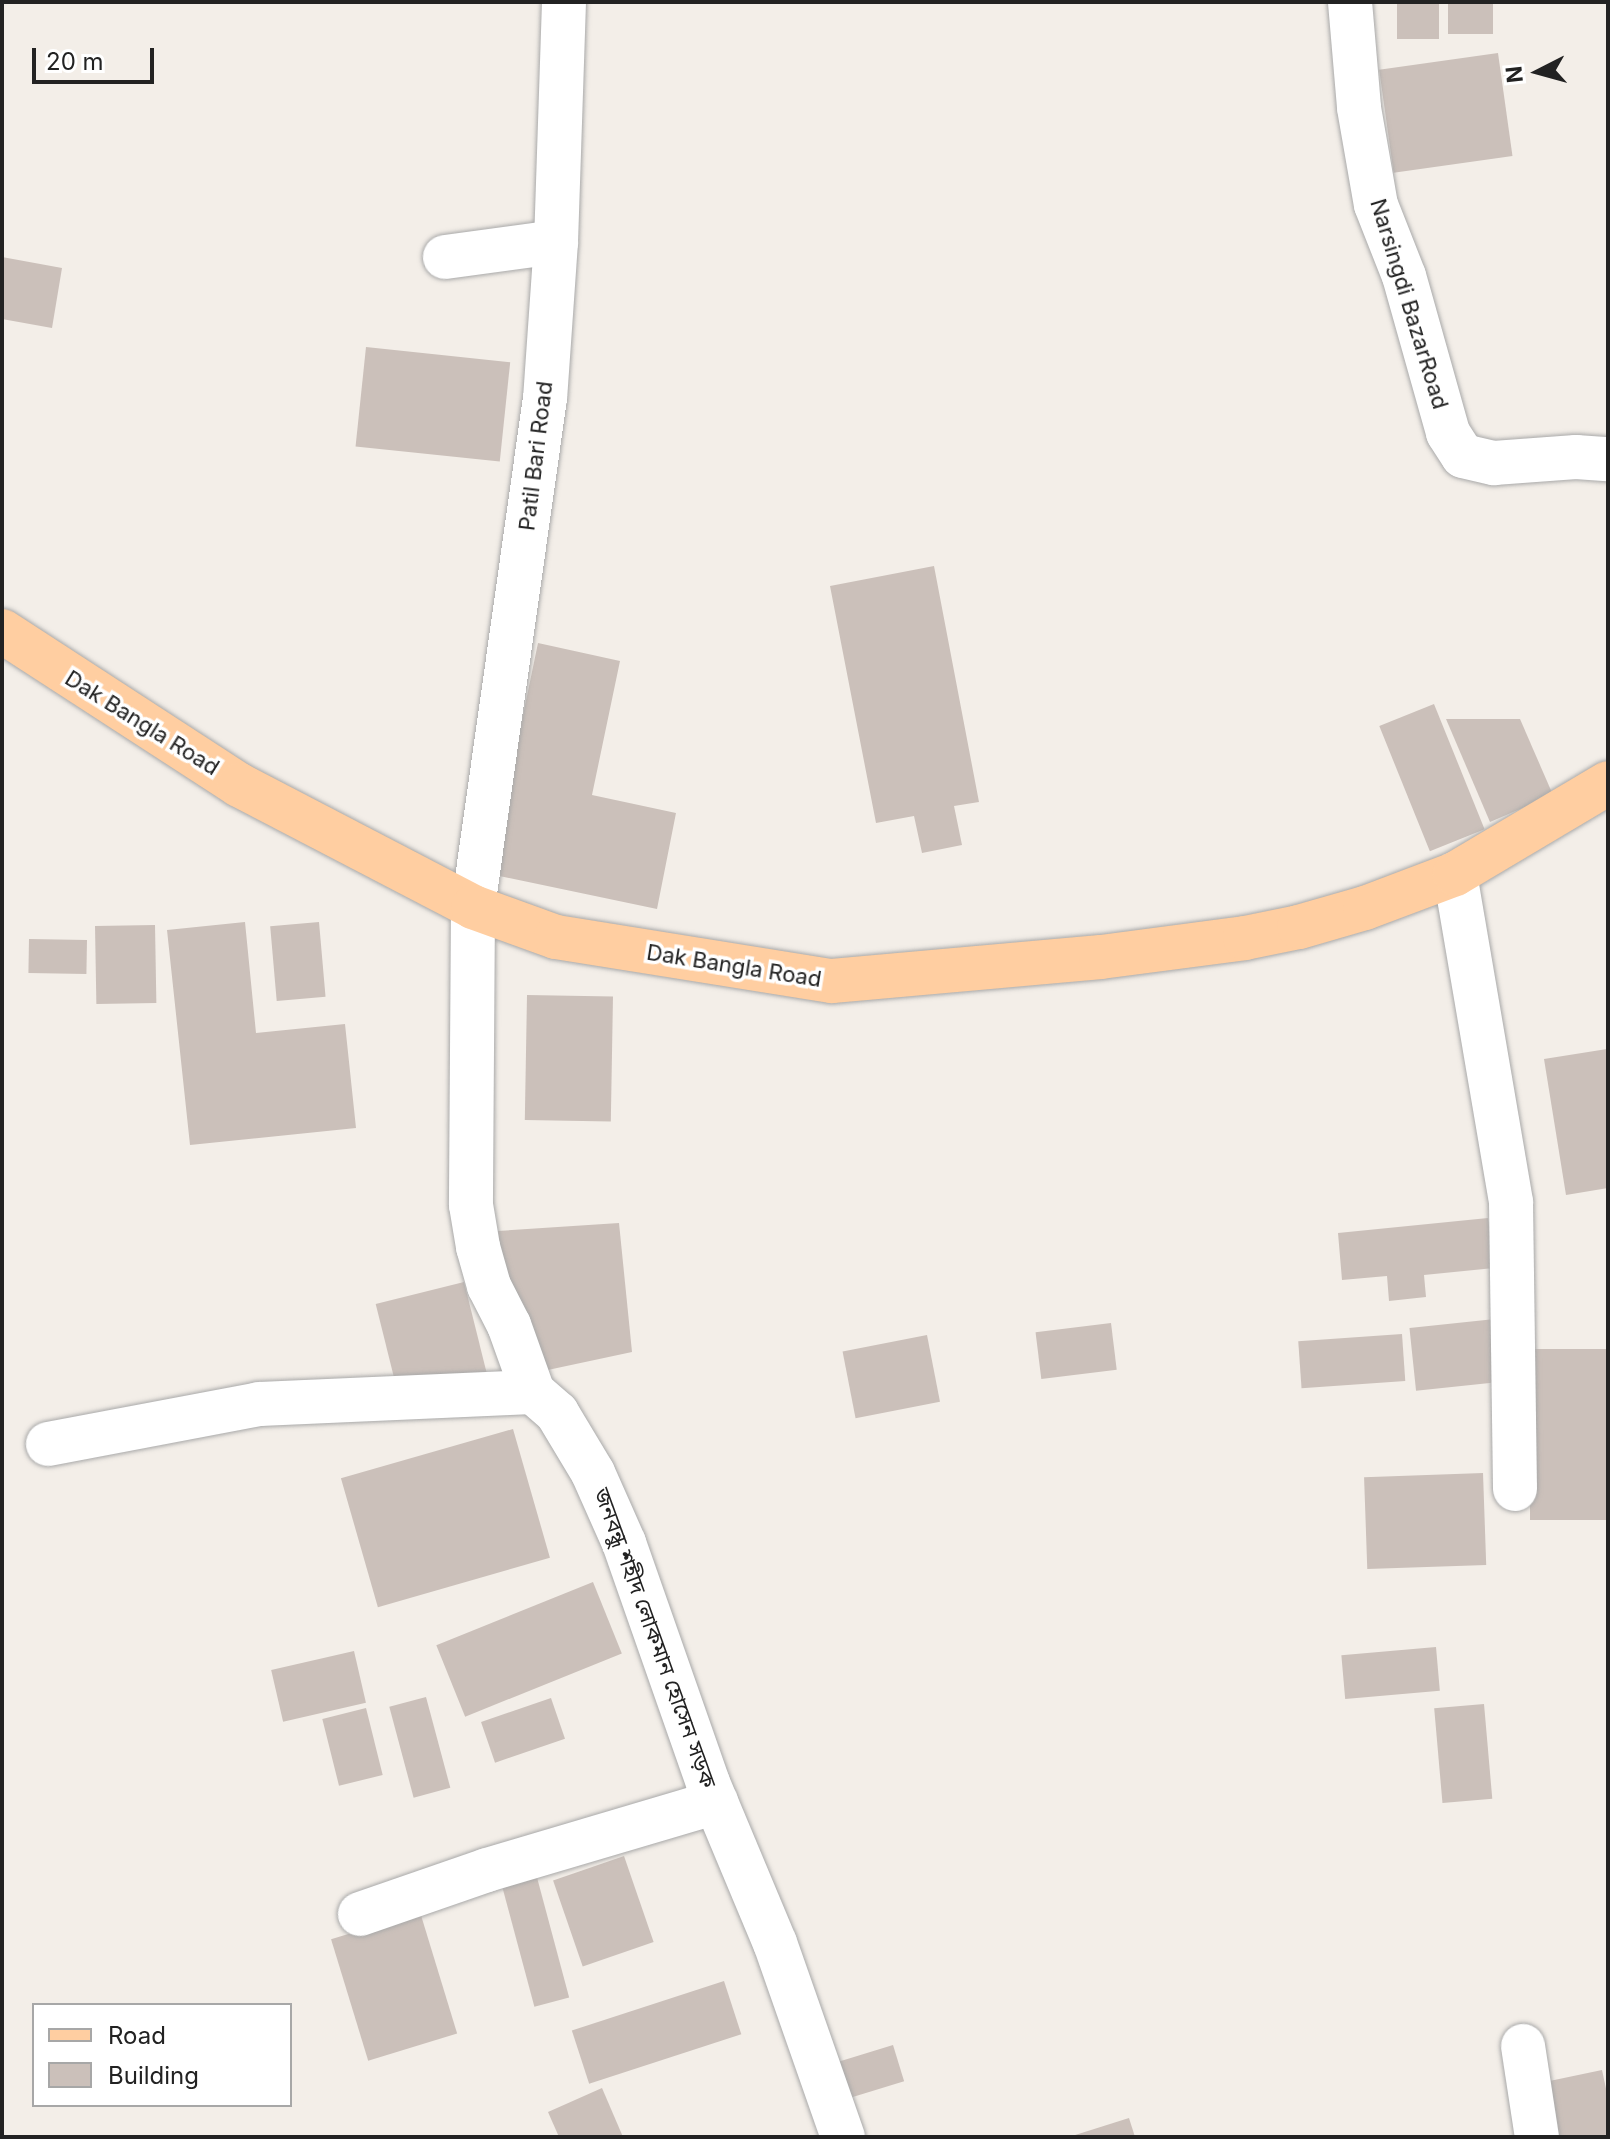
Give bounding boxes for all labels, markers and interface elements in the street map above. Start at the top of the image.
scale bar [36,32,158,82]
north arrow [1498,32,1578,112]
text: 20 m [46,47,104,76]
text: N [1500,65,1528,84]
street label: Narsingdi BazarRoad [1364,196,1454,412]
street label: Patil Bari Road [514,380,558,532]
street label: Dak Bangla Road [60,665,224,781]
street label: Dak Bangla Road [645,939,823,993]
street label: জনবন্ধু শহীদ লোকমান হোসেন সড়ক [588,1484,722,1792]
legend [32,2003,292,2107]
text: Road [108,2021,166,2050]
text: Building [108,2061,199,2090]

